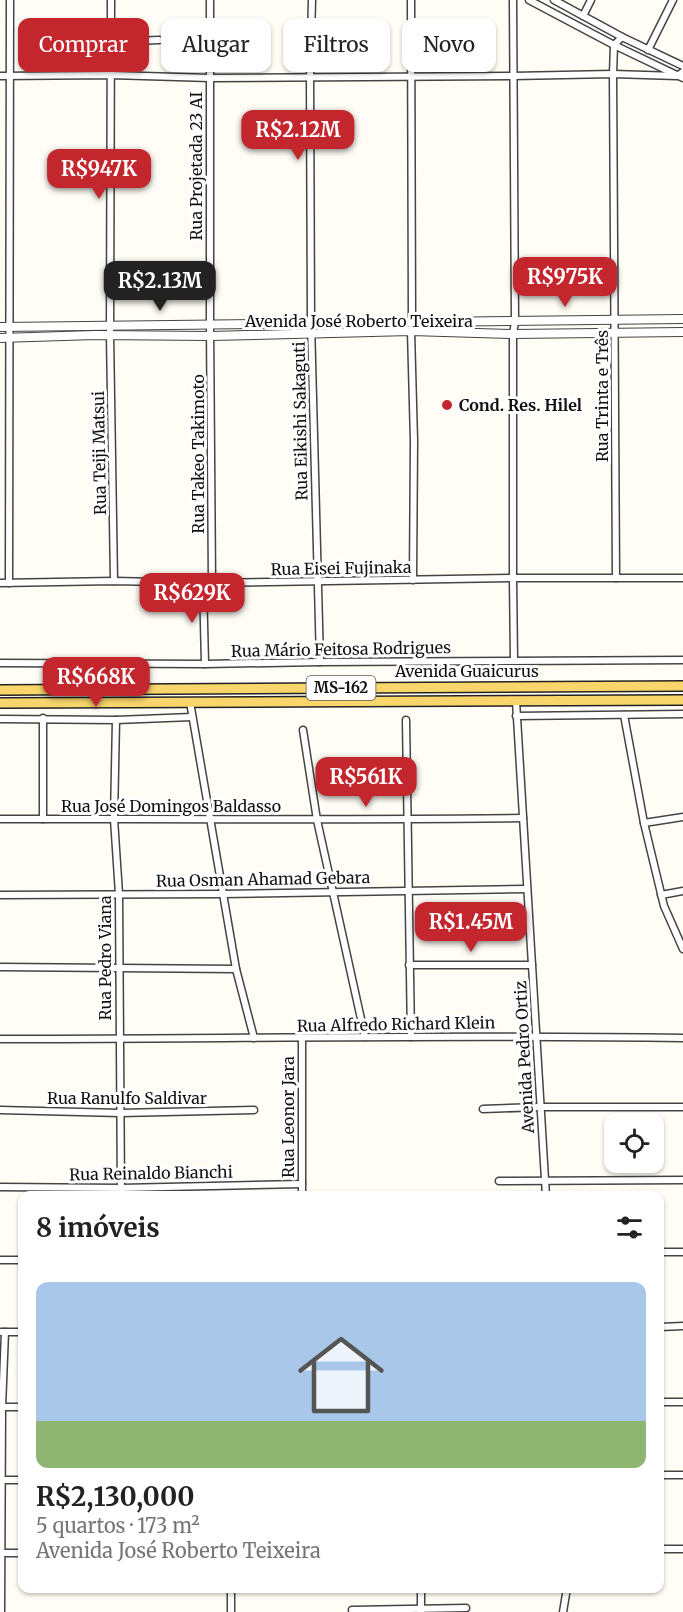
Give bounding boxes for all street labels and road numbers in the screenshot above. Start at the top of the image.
street label: Rua Projetada 23 AI [186,91,206,241]
street label: Avenida José Roberto Teixeira [244,311,473,331]
street label: Rua Trinta e Três [592,330,612,462]
street label: Rua Eikishi Sakaguti [289,341,311,501]
street label: Rua Takeo Takimoto [188,374,208,534]
street label: Rua Teiji Matsui [88,391,110,515]
street label: Rua Eisei Fujinaka [270,557,412,579]
street label: Rua Mário Feitosa Rodrigues [231,637,451,661]
street label: Avenida Guaicurus [394,661,539,681]
road number: MS-162 [306,676,376,700]
street label: Rua José Domingos Baldasso [61,796,281,816]
street label: Rua Osman Ahamad Gebara [156,867,371,891]
street label: Rua Pedro Viana [95,895,115,1020]
street label: Avenida Pedro Ortiz [510,980,538,1135]
street label: Rua Alfredo Richard Klein [297,1012,496,1036]
street label: Rua Leonor Jara [278,1056,298,1178]
street label: Rua Ranulfo Saldivar [47,1088,207,1108]
street label: Rua Reinaldo Bianchi [69,1162,233,1184]

